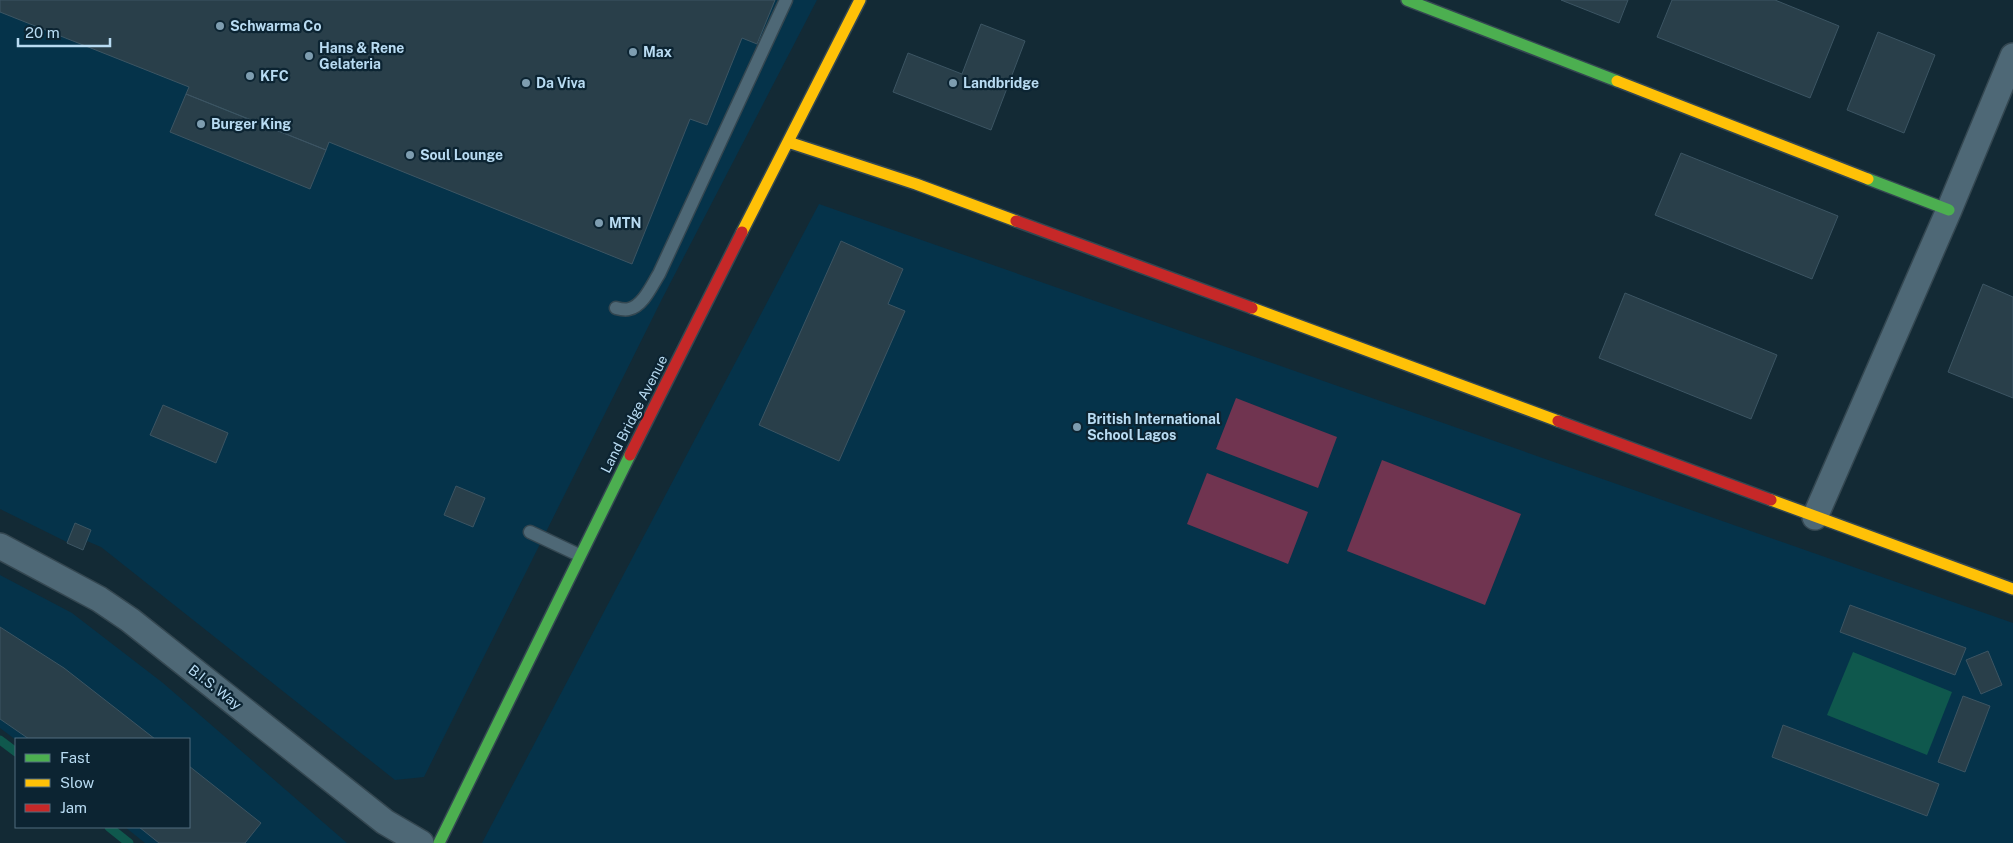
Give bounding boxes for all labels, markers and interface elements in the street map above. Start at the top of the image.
scale bar [18,15,110,47]
place label: Schwarma Co [230,18,321,34]
marker: Schwarma Co [214,20,226,32]
text: 20 m [25,24,60,41]
place label: Hans & Rene Gelateria [319,40,404,72]
place label: Max [643,44,672,60]
marker: Max [627,46,639,58]
marker: Hans & Rene Gelateria [303,50,315,62]
place label: KFC [260,68,289,84]
marker: KFC [244,70,256,82]
place label: Da Viva [536,75,586,91]
place label: Landbridge [963,75,1039,91]
marker: Da Viva [520,77,532,89]
marker: Landbridge [947,77,959,89]
place label: Burger King [211,116,291,132]
marker: Burger King [195,118,207,130]
place label: Soul Lounge [420,147,503,163]
marker: Soul Lounge [404,149,416,161]
place label: MTN [609,215,641,231]
marker: MTN [593,217,605,229]
street label: Land Bridge Avenue [597,352,671,475]
place label: British International School Lagos [1087,411,1221,443]
marker: British International School Lagos [1071,421,1083,433]
street label: B.I.S. Way [185,661,245,713]
legend [15,738,190,828]
text: Fast [60,749,90,766]
text: Slow [60,774,95,791]
text: Jam [60,799,87,816]

